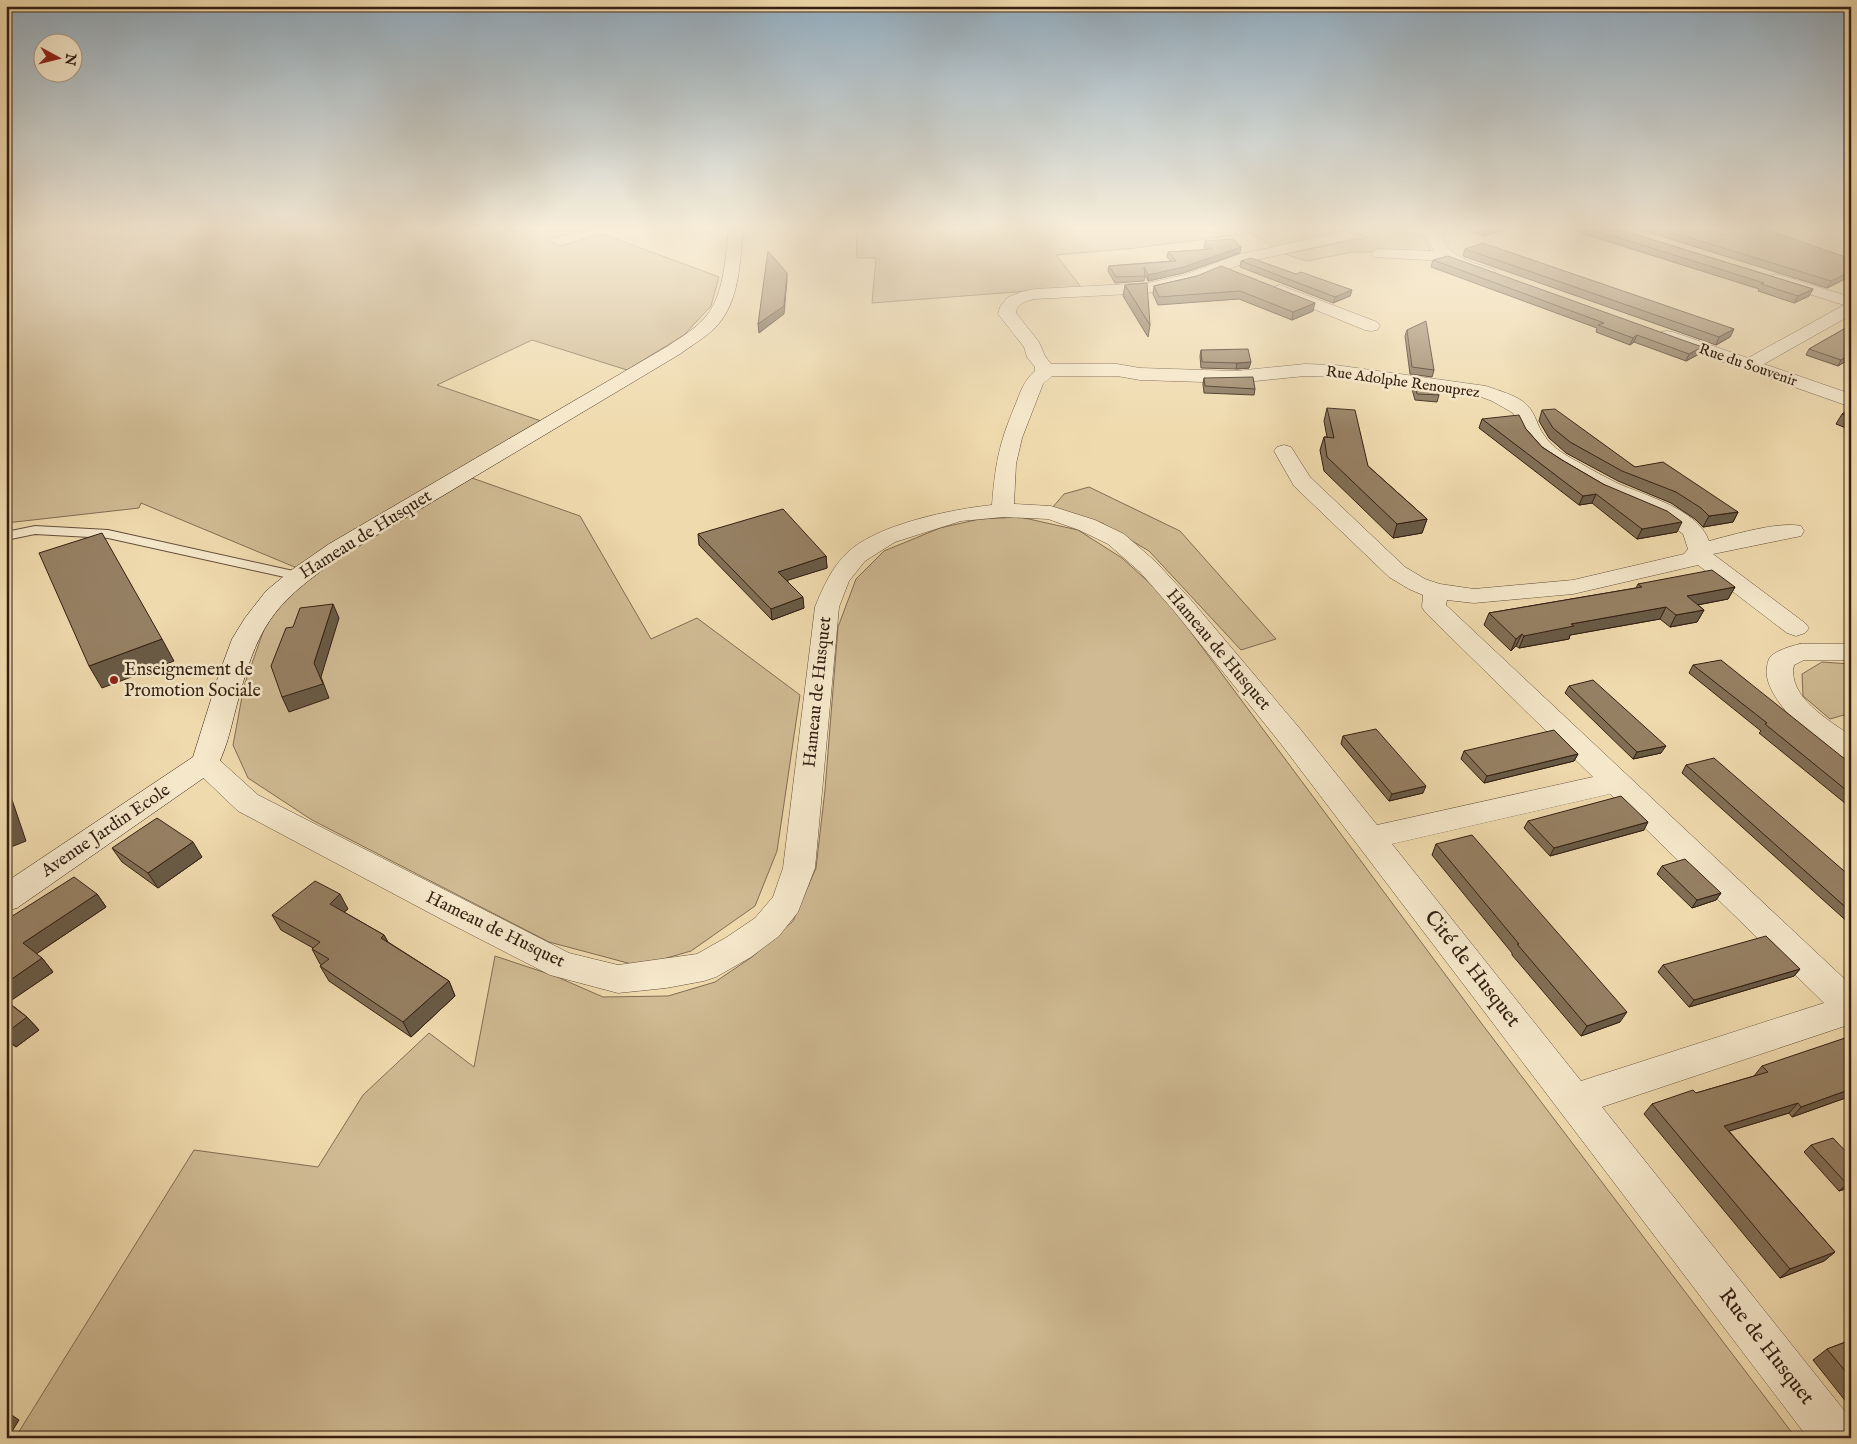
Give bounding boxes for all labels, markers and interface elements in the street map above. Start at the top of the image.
north arrow [32,32,82,82]
text: N [60,51,80,67]
street label: Rue du Souvenir [1696,339,1800,391]
street label: Rue Adolphe Renouprez [1325,362,1481,402]
street label: Hameau de Husquet [296,485,436,585]
street label: Hameau de Husquet [1160,584,1276,716]
street label: Hameau de Husquet [799,615,837,769]
place label: Enseignement de Promotion Sociale [124,659,261,703]
marker: Enseignement de Promotion Sociale [108,674,120,686]
street label: Avenue Jardin Ecole [36,779,175,883]
street label: Hameau de Husquet [422,886,568,974]
street label: Cité de Husquet [1418,905,1526,1033]
street label: Rue de Husquet [1712,1283,1820,1411]

